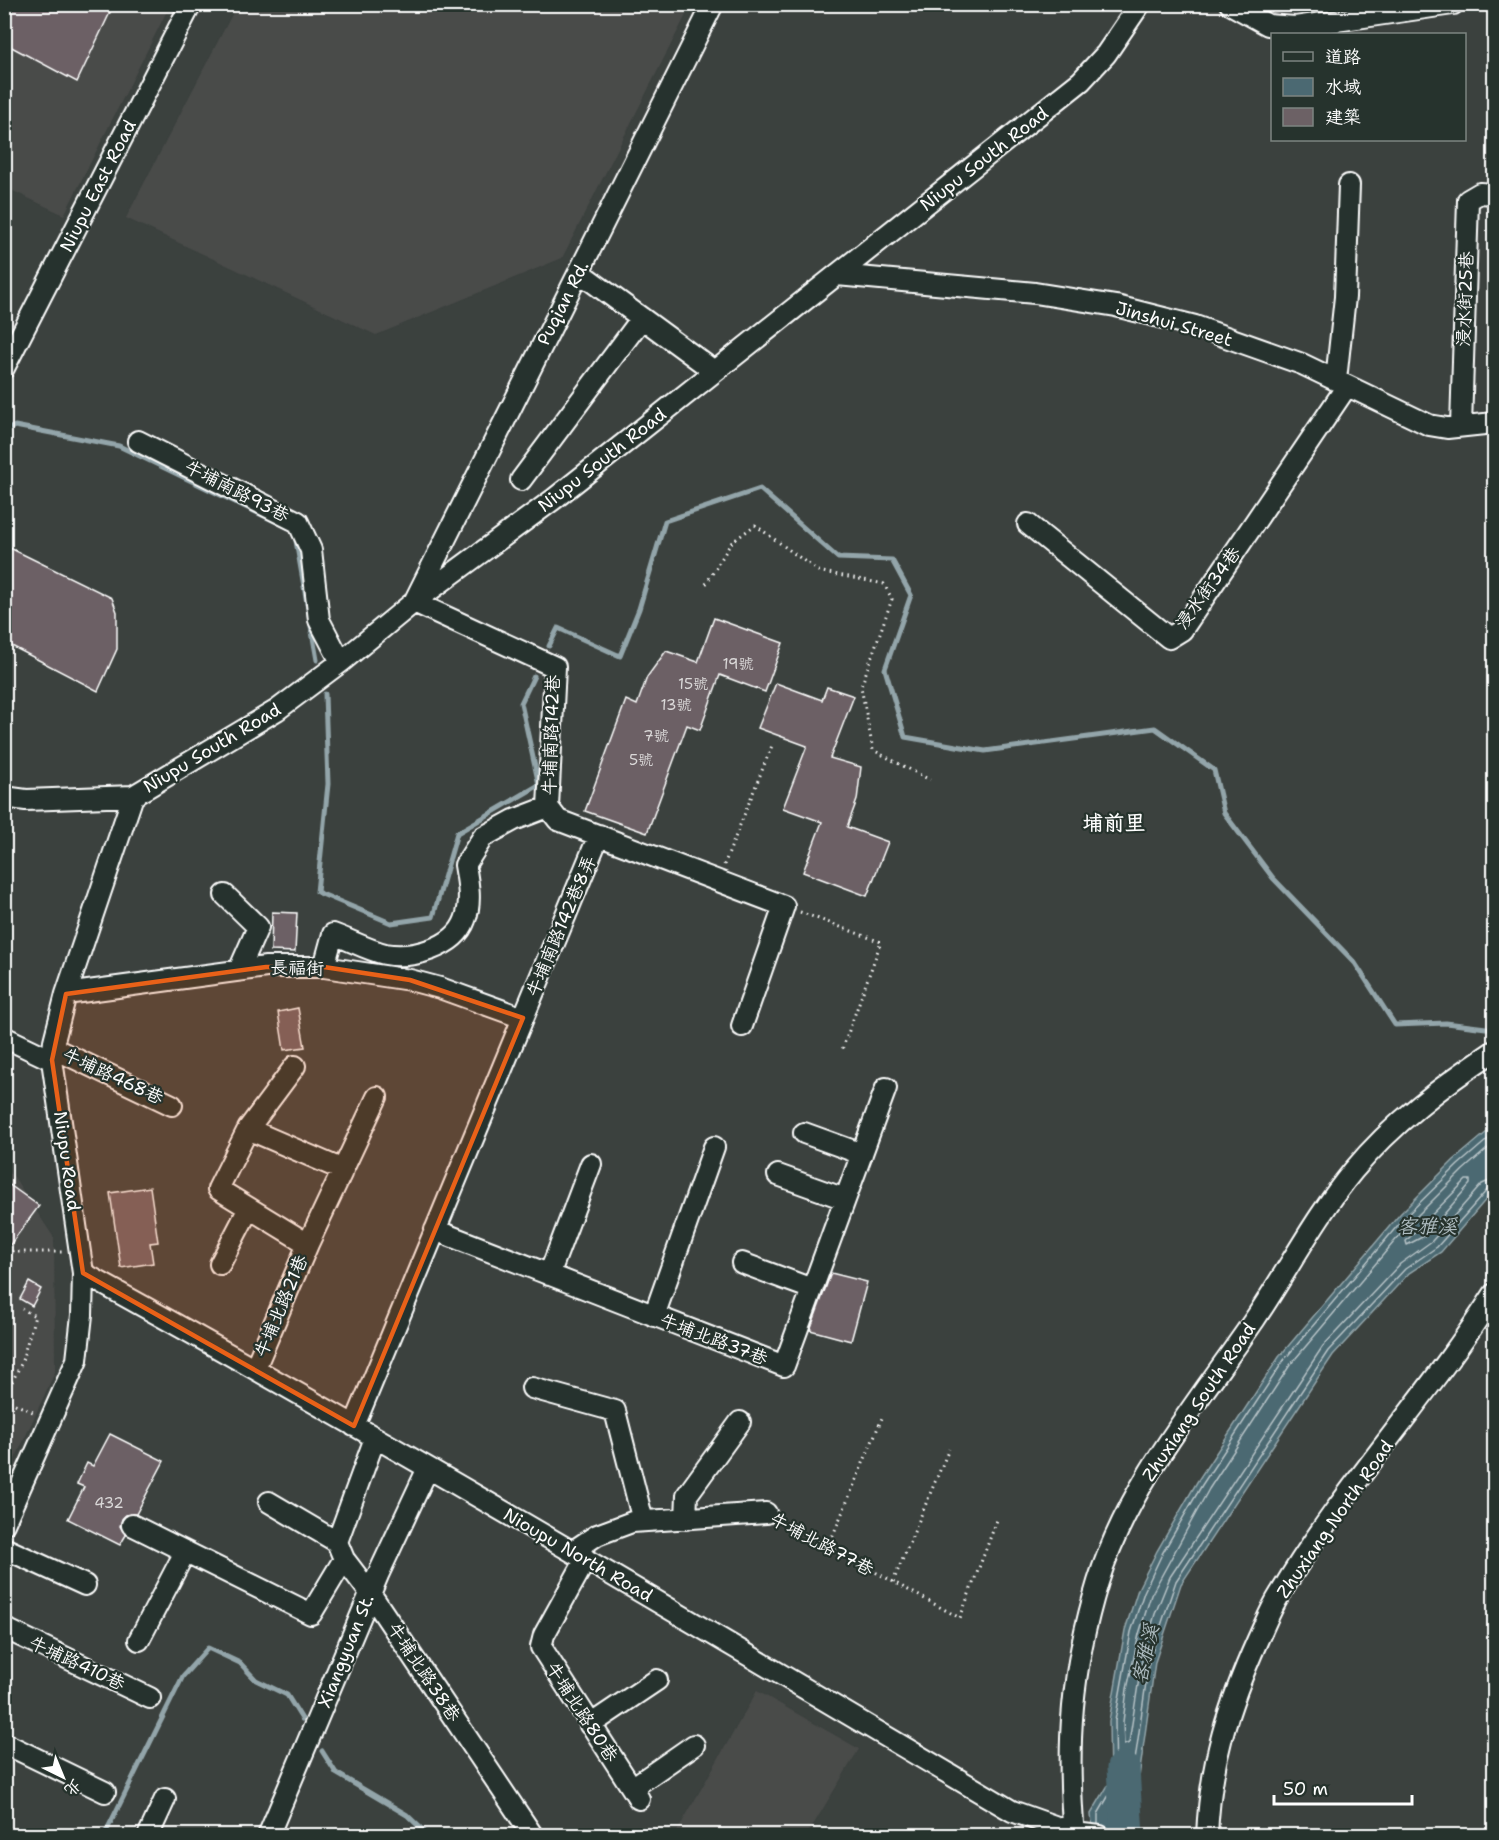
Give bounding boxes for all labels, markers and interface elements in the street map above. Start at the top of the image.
legend [1271,33,1466,141]
text: 道路 [1325,45,1361,69]
text: 水域 [1325,75,1361,99]
street label: Niupu South Road [915,101,1053,217]
text: 建築 [1325,105,1361,129]
street label: Niupu East Road [54,116,142,256]
street label: 浸水街25巷 [1451,251,1479,347]
street label: Puqian Rd. [531,257,595,349]
street label: Jinshui Street [1113,296,1235,352]
street label: Niupu South Road [533,402,671,518]
street label: 牛埔南路93巷 [181,454,293,528]
street label: 浸水街34巷 [1170,542,1246,634]
house number: 19號 [722,654,754,674]
street label: 牛埔南路142巷 [537,674,565,796]
house number: 15號 [678,674,708,694]
house number: 13號 [660,695,692,715]
street label: Niupu South Road [139,697,285,799]
house number: 7號 [643,726,669,746]
house number: 5號 [629,750,653,770]
district label: 埔前里 [1083,809,1146,837]
street label: 牛埔南路142巷8弄 [520,852,602,1000]
street label: 長福街 [270,956,324,980]
street label: 牛埔路468巷 [59,1042,167,1110]
street label: Niupu Road [48,1109,86,1213]
water label: 客雅溪 [1397,1213,1458,1239]
street label: 牛埔北路21巷 [249,1251,313,1361]
street label: 牛埔北路37巷 [657,1307,771,1371]
street label: Zhuxiang South Road [1137,1318,1261,1486]
street label: Zhuxiang North Road [1271,1435,1399,1603]
house number: 432 [94,1493,124,1513]
street label: Nioupu North Road [499,1502,657,1608]
street label: 牛埔北路77巷 [766,1507,878,1581]
street label: Xiangyuan St. [312,1591,380,1711]
street label: 牛埔北路38巷 [382,1618,466,1726]
water label: 客雅溪 [1126,1621,1165,1686]
street label: 牛埔路410巷 [25,1630,129,1696]
street label: 牛埔北路80巷 [541,1657,623,1767]
north arrow [33,1747,93,1807]
scale bar [1274,1768,1412,1806]
text: 北 [60,1774,86,1801]
text: 50 m [1283,1777,1328,1801]

